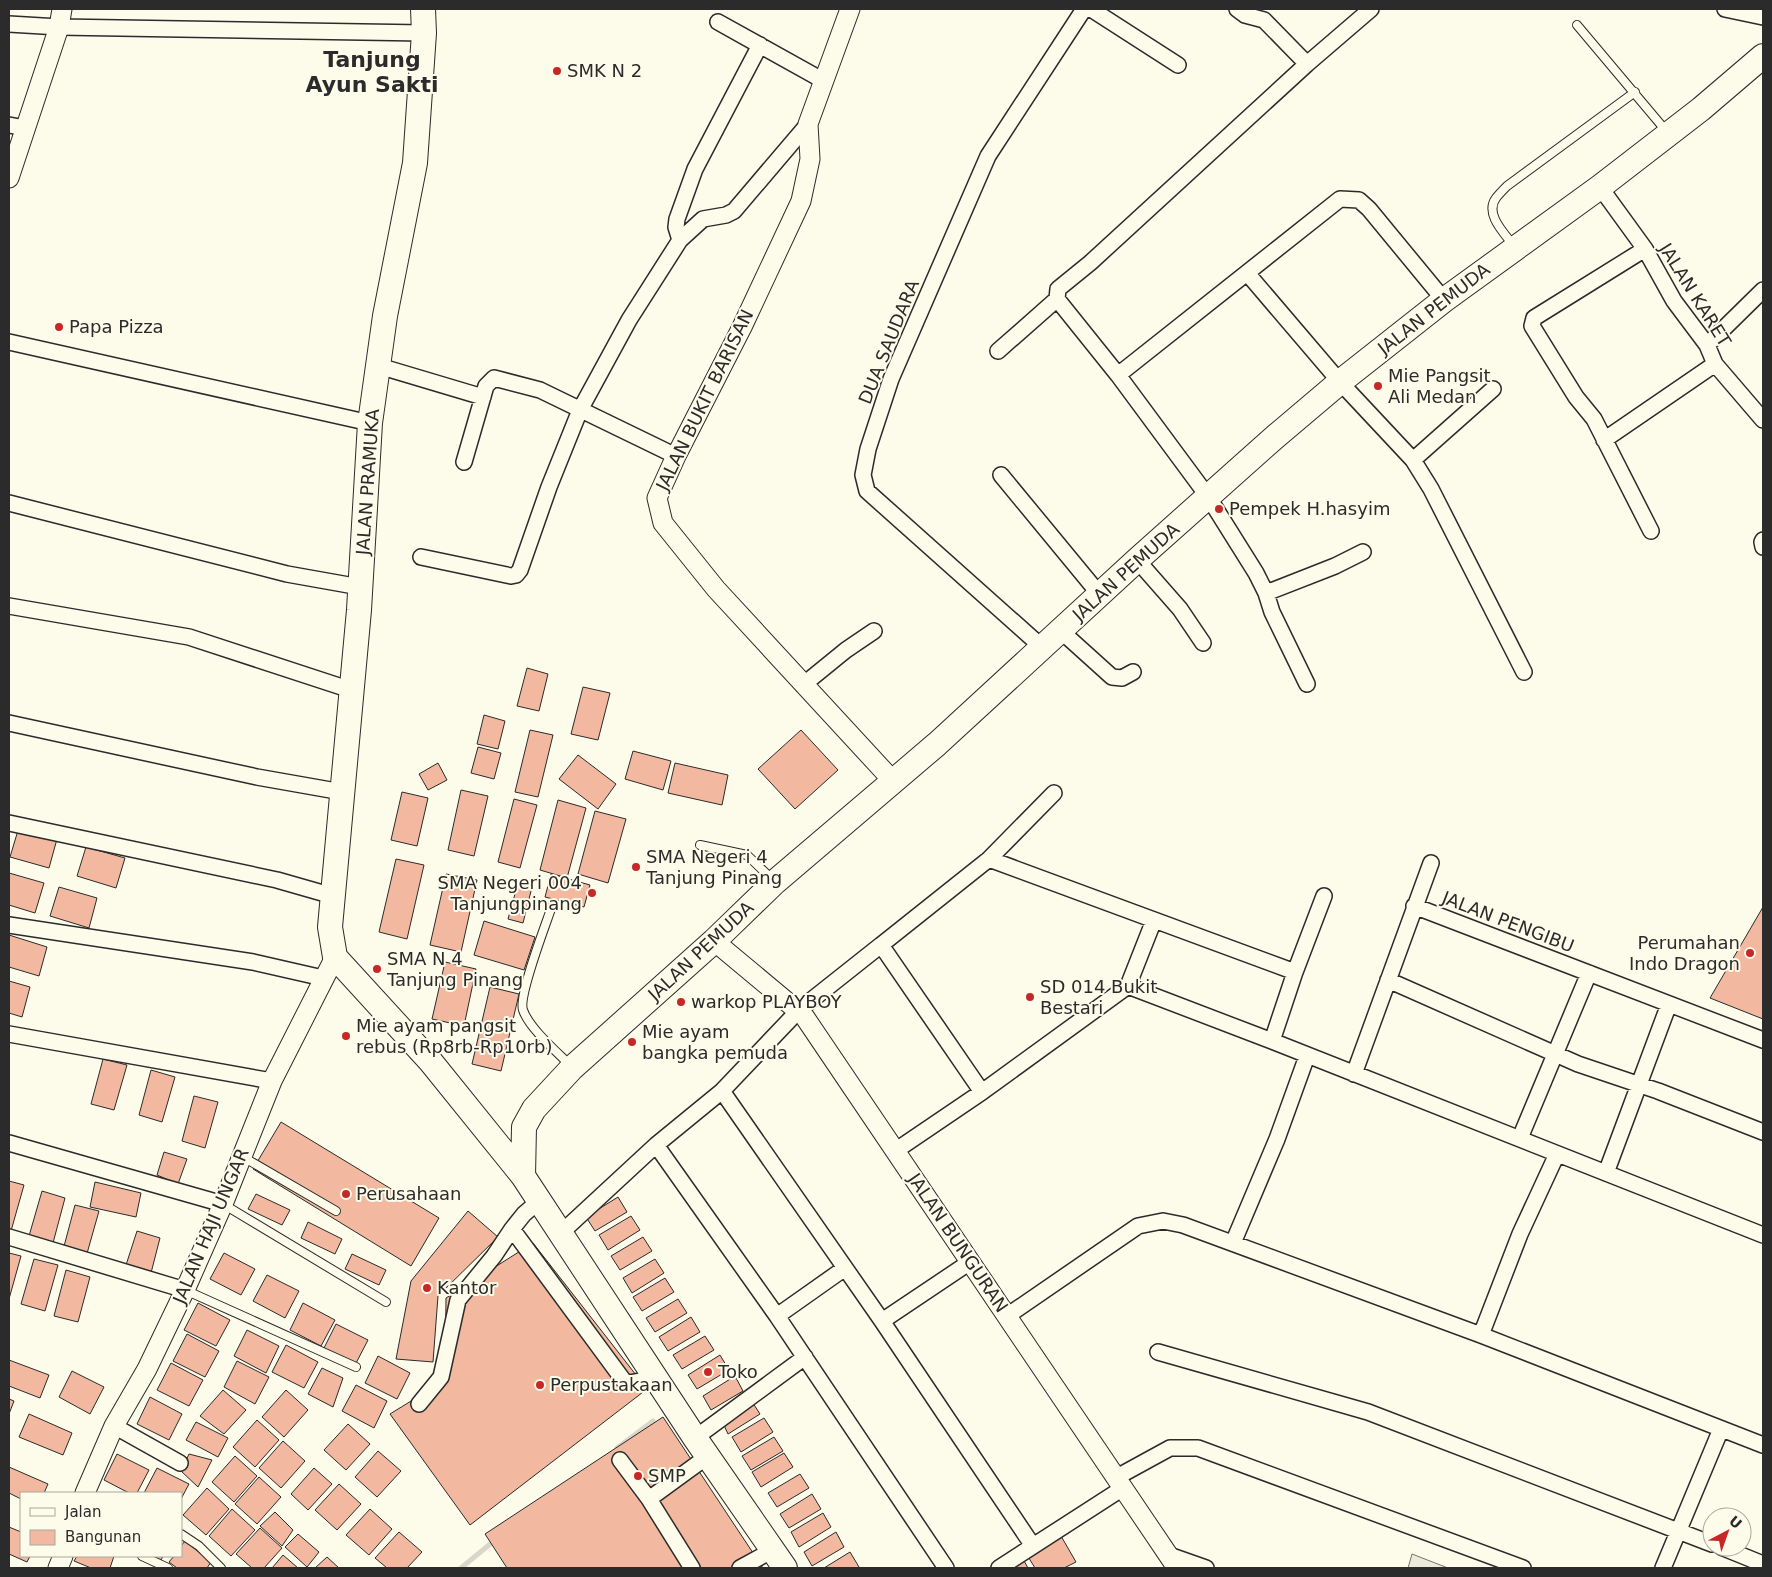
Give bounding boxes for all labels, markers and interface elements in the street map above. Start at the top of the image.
district label: Tanjung Ayun Sakti [306,47,438,97]
place label: SMK N 2 [567,60,642,81]
marker: SMK N 2 [551,65,563,77]
street label: JALAN KARET [1655,238,1736,351]
street label: JALAN PEMUDA [1373,258,1494,359]
street label: DUA SAUDARA [854,276,923,407]
street label: JALAN BUKIT BARISAN [651,306,758,495]
place label: Papa Pizza [69,316,164,337]
marker: Papa Pizza [53,321,65,333]
place label: Mie Pangsit Ali Medan [1388,365,1491,407]
marker: Mie Pangsit Ali Medan [1372,380,1384,392]
street label: JALAN PRAMUKA [352,407,383,557]
place label: Pempek H.hasyim [1229,498,1390,519]
marker: Pempek H.hasyim [1213,503,1225,515]
street label: JALAN PEMUDA [1067,518,1184,626]
place label: SMA Negeri 4 Tanjung Pinang [645,846,782,888]
marker: SMA Negeri 4 Tanjung Pinang [630,861,642,873]
place label: SMA Negeri 004 Tanjungpinang [437,872,582,914]
street label: JALAN PENGIBU [1438,886,1577,956]
marker: SMA Negeri 004 Tanjungpinang [586,887,598,899]
street label: JALAN PEMUDA [643,896,758,1005]
place label: Perumahan Indo Dragon [1629,932,1740,974]
marker: Perumahan Indo Dragon [1744,947,1756,959]
place label: SMA N 4 Tanjung Pinang [386,948,523,990]
marker: SMA N 4 Tanjung Pinang [371,963,383,975]
place label: SD 014 Bukit Bestari [1040,976,1157,1018]
place label: warkop PLAYBOY [691,991,843,1012]
marker: SD 014 Bukit Bestari [1024,991,1036,1003]
marker: warkop PLAYBOY [675,996,687,1008]
place label: Mie ayam pangsit rebus (Rp8rb-Rp10rb) [356,1015,552,1057]
place label: Mie ayam bangka pemuda [642,1021,788,1063]
marker: Mie ayam pangsit rebus (Rp8rb-Rp10rb) [340,1030,352,1042]
marker: Mie ayam bangka pemuda [626,1036,638,1048]
street label: JALAN HAJI UNGAR [168,1145,253,1308]
street label: JALAN BUNGURAN [904,1168,1013,1316]
place label: Perusahaan [356,1183,461,1204]
marker: Perusahaan [340,1188,352,1200]
place label: Kantor [437,1277,497,1298]
marker: Kantor [421,1282,433,1294]
place label: Toko [717,1361,758,1382]
marker: Toko [702,1366,714,1378]
place label: Perpustakaan [550,1374,673,1395]
marker: Perpustakaan [534,1379,546,1391]
place label: SMP [648,1465,686,1486]
marker: SMP [632,1470,644,1482]
legend [20,1492,182,1557]
text: Jalan [64,1503,101,1521]
north arrow [1702,1507,1752,1557]
text: U [1726,1512,1745,1532]
text: Bangunan [65,1528,141,1546]

